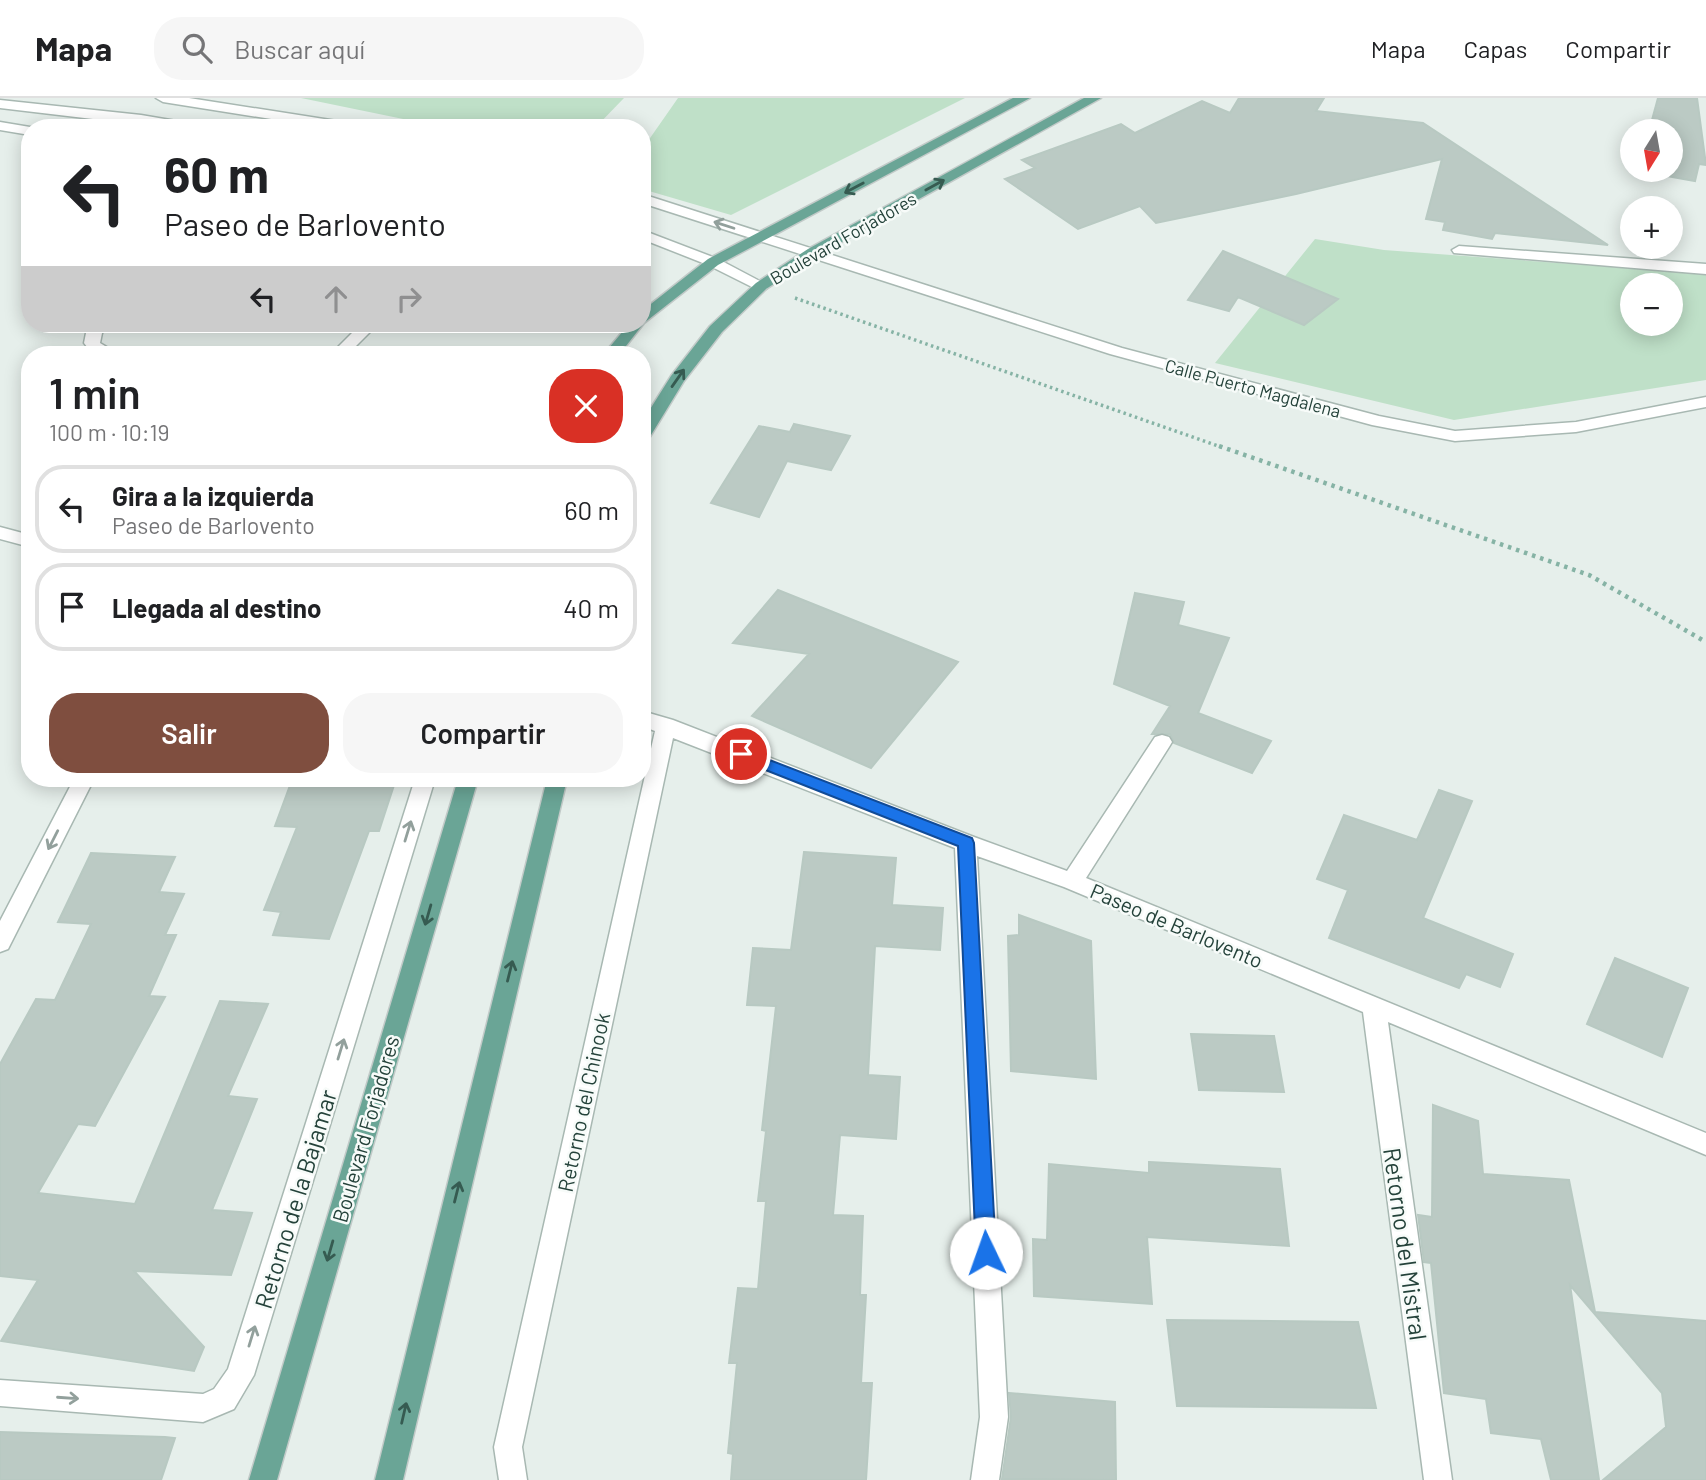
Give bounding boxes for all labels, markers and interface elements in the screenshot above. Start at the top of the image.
search box [154,17,644,80]
text: Mapa [35,28,112,68]
icon: search [178,29,216,67]
text: Buscar aquí [234,33,365,64]
text: Mapa [1371,34,1426,63]
text: Capas [1464,34,1527,63]
text: Compartir [1565,34,1671,63]
north arrow [1620,119,1684,182]
map controls [1620,119,1683,336]
text: 60 m [164,144,269,203]
icon: left [49,147,140,238]
one-way arrow [924,178,945,191]
one-way arrow [845,181,865,195]
street label: Boulevard Forjadores [766,187,920,289]
button: + [1620,196,1683,259]
text: Paseo de Barlovento [164,204,446,242]
one-way arrow [713,217,735,230]
button: − [1620,273,1683,336]
icon: left [244,280,282,318]
icon: ahead [317,280,355,318]
icon: right [390,280,428,318]
street label: Calle Puerto Magdalena [1163,354,1343,422]
text: 1 min [49,367,141,417]
button: close [549,369,623,443]
one-way arrow [671,369,685,388]
text: 100 m · 10:19 [49,418,170,446]
text: Gira a la izquierda [112,480,314,511]
icon: left [53,490,91,528]
text: 60 m [564,494,619,525]
text: Paseo de Barlovento [112,511,315,539]
icon: arrive [53,588,91,626]
text: Llegada al destino [112,592,321,623]
text: 40 m [563,592,619,623]
button: Salir [49,693,329,773]
button: Compartir [343,693,623,773]
pin [711,724,771,784]
icon: arrive [722,735,760,773]
one-way arrow [403,821,416,843]
one-way arrow [45,829,59,849]
street label: Paseo de Barlovento [1087,877,1267,973]
one-way arrow [421,903,434,926]
one-way arrow [504,960,518,983]
street label: Retorno del Chinook [552,1010,614,1194]
street label: Boulevard Forjadores [326,1033,404,1225]
one-way arrow [336,1038,348,1060]
street label: Retorno de la Bajamar [248,1086,342,1312]
street label: Retorno del Mistral [1378,1146,1434,1342]
one-way arrow [451,1181,464,1204]
position arrow [949,1216,1023,1290]
one-way arrow [323,1239,336,1262]
one-way arrow [246,1325,259,1347]
one-way arrow [56,1392,79,1405]
one-way arrow [399,1403,412,1425]

